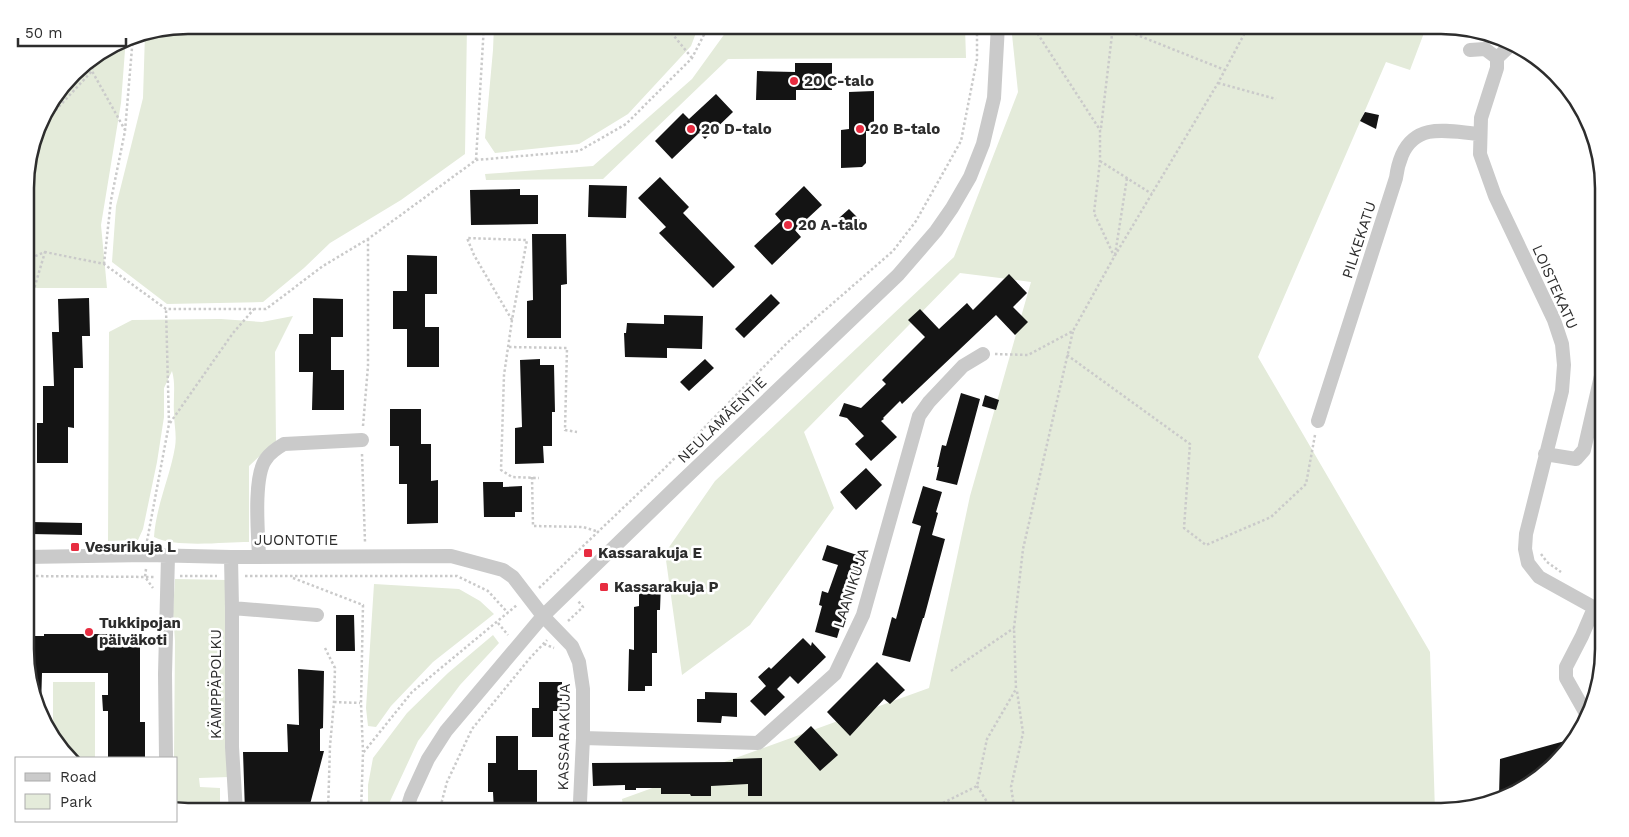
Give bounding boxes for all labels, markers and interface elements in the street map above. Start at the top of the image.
scale bar [18,15,125,47]
text: 50 m [25,24,62,42]
place label: 20 C-talo [804,72,874,90]
marker: 20 C-talo [788,75,800,87]
place label: 20 D-talo [701,120,772,138]
place label: 20 B-talo [870,120,940,138]
marker: 20 D-talo [685,123,697,135]
marker: 20 B-talo [854,123,866,135]
street label: PILKEKATU [1338,199,1380,281]
place label: 20 A-talo [798,216,867,234]
marker: 20 A-talo [782,219,794,231]
street label: LOISTEKATU [1528,242,1582,332]
street label: NEULAMÄENTIE [674,373,770,467]
street label: JUONTOTIE [254,531,338,549]
place label: Vesurikuja L [85,538,176,556]
marker: Vesurikuja L [69,541,81,553]
place label: Kassarakuja E [598,544,702,562]
street label: LAANIKUJA [830,546,872,630]
marker: Kassarakuja E [582,547,594,559]
place label: Kassarakuja P [614,578,718,596]
marker: Kassarakuja P [598,581,610,593]
place label: Tukkipojan päiväkoti [99,614,181,649]
marker: Tukkipojan päiväkoti [83,626,95,638]
street label: KÄMPPÄPOLKU [207,629,225,739]
street label: KASSARAKUJA [554,683,574,791]
legend [15,757,178,822]
text: Road [60,768,97,786]
text: Park [60,793,93,811]

